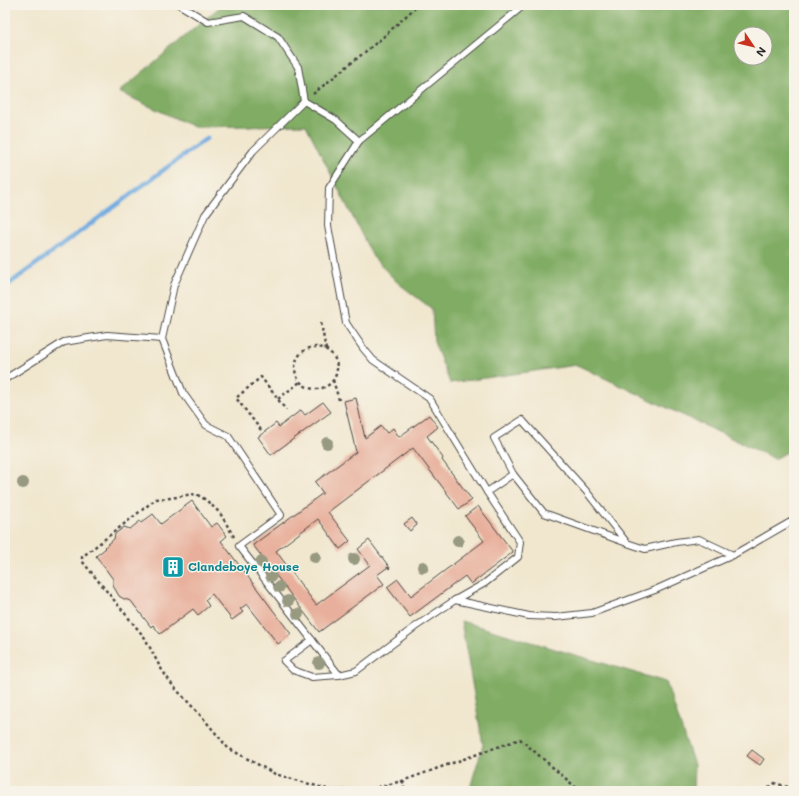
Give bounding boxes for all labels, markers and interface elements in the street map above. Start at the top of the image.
north arrow [733,26,773,66]
text: N [753,44,770,60]
building icon: Clandeboye House [160,554,186,580]
place label: Clandeboye House [188,558,299,574]

